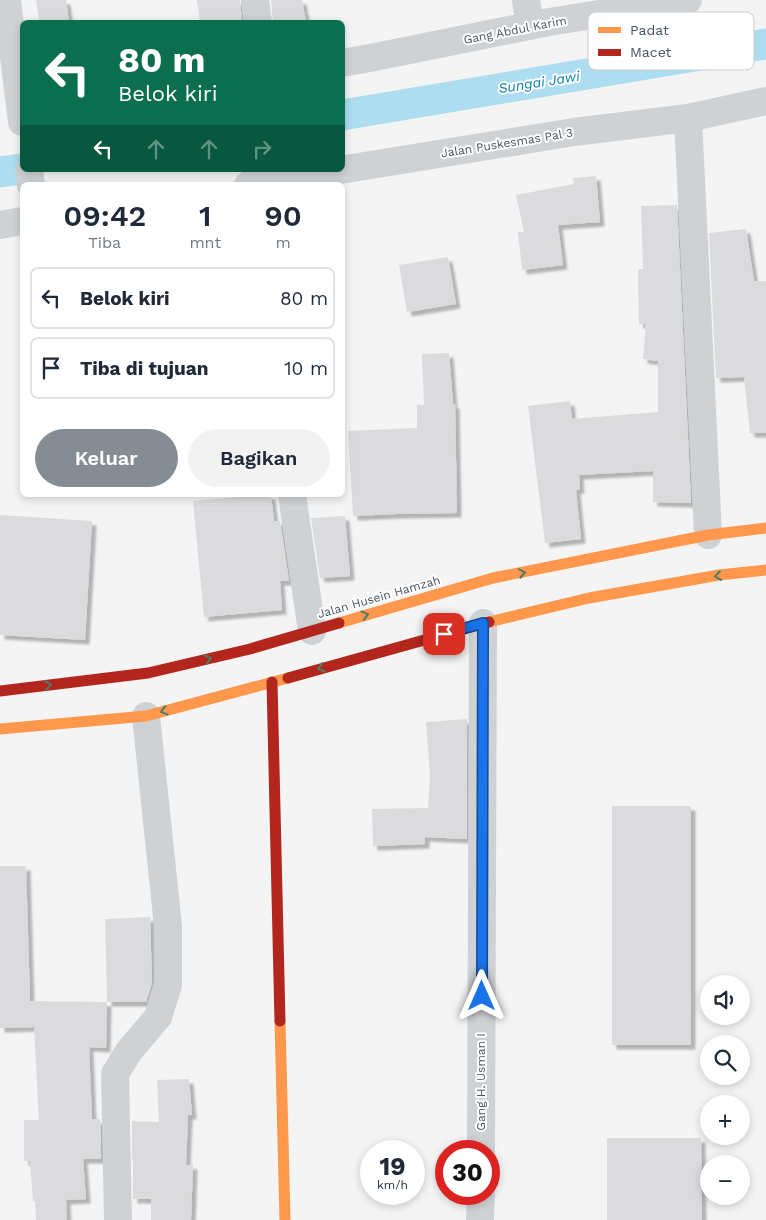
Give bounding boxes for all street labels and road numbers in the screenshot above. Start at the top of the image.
street label: Gang Abdul Karim [462,13,568,47]
street label: Jalan Puskesmas Pal 3 [440,126,574,160]
street label: Jalan Husein Hamzah [316,573,442,621]
street label: Gang H. Usman I [474,1033,488,1131]

